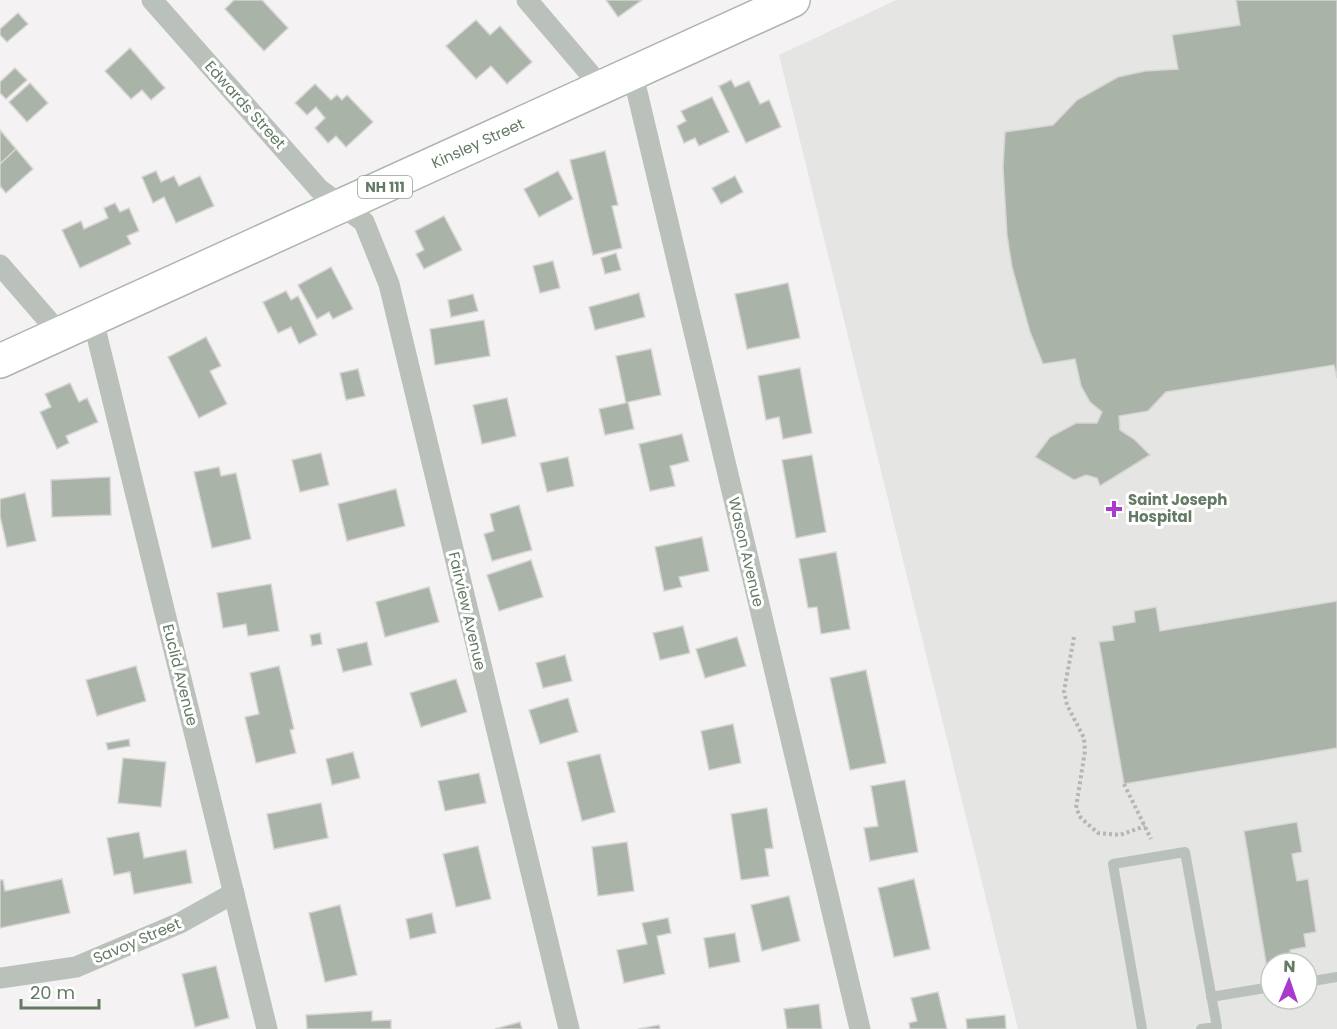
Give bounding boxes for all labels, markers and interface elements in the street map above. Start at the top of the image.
street label: Edwards Street [200,56,291,153]
street label: Kinsley Street [428,113,527,173]
road number: NH 111 [358,176,412,198]
place label: Saint Joseph Hospital [1128,489,1227,527]
street label: Wason Avenue [724,495,769,609]
marker: Saint Joseph Hospital [1105,500,1123,518]
street label: Fairview Avenue [444,550,491,672]
street label: Euclid Avenue [158,622,203,728]
street label: Savoy Street [90,913,184,968]
north arrow [1259,951,1319,1011]
text: N [1283,955,1296,978]
scale bar [21,972,99,1010]
text: 20 m [30,980,75,1005]

